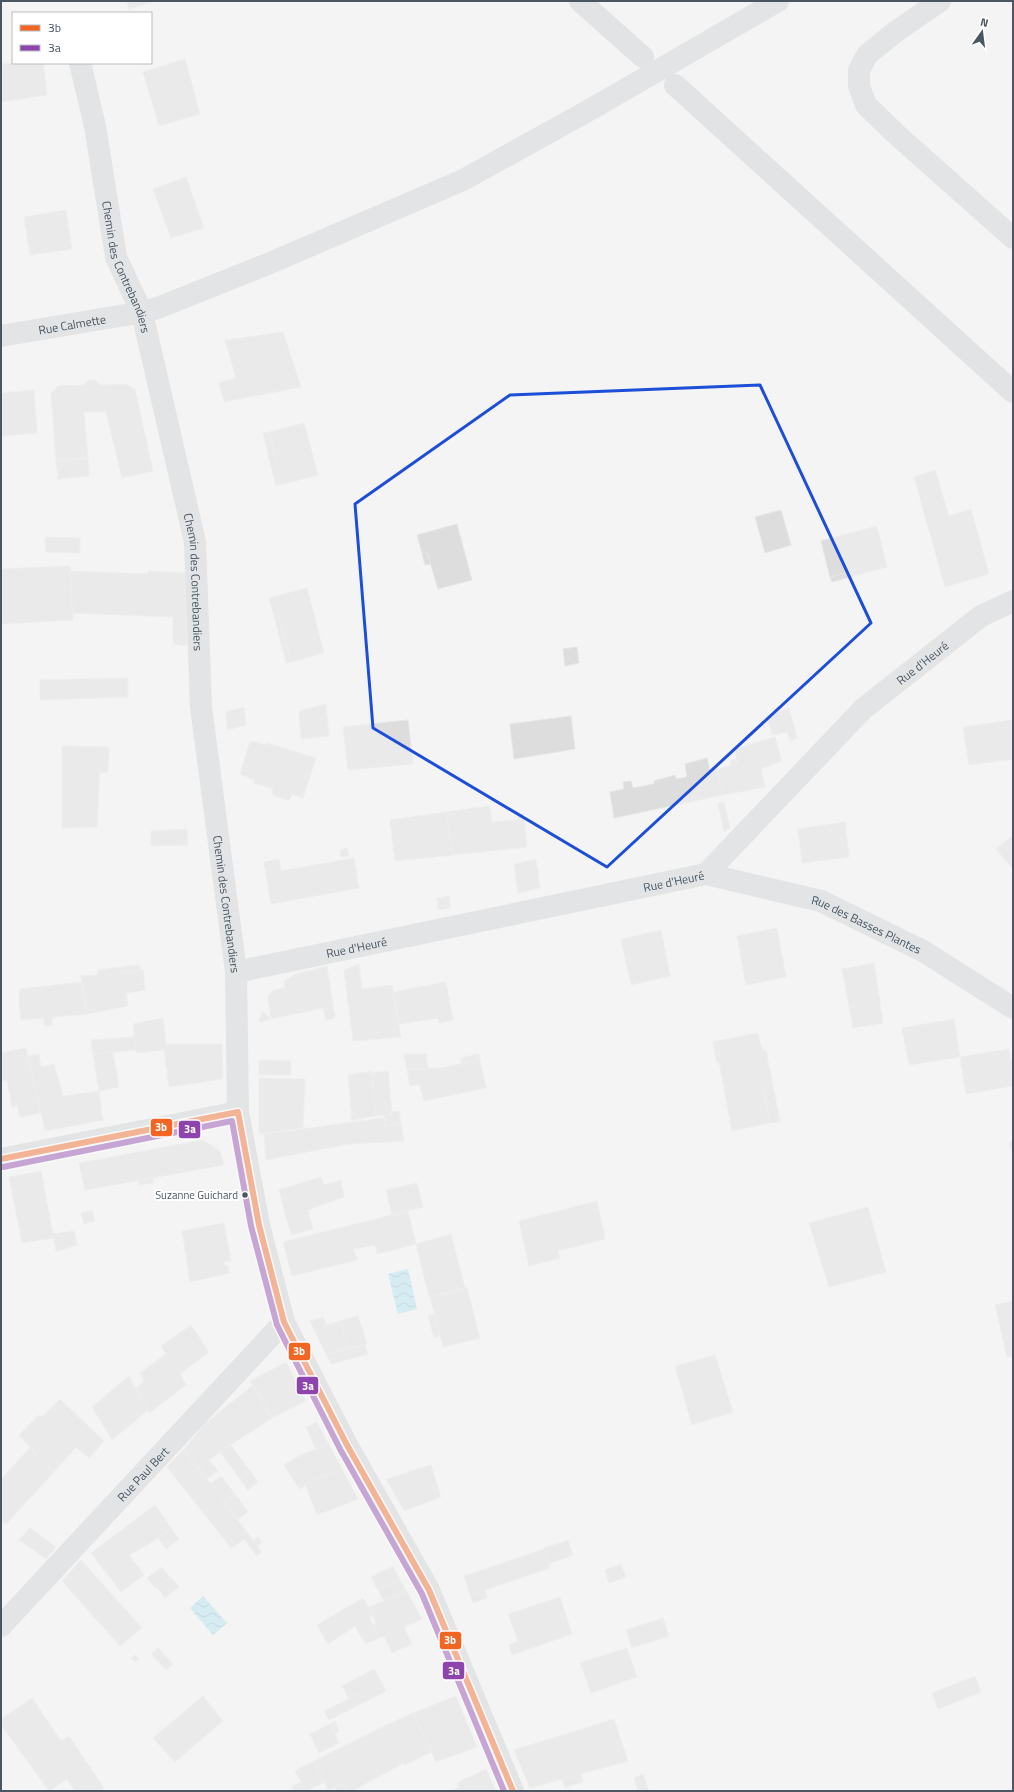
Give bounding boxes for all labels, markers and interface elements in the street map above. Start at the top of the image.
legend [12,12,152,64]
north arrow [962,12,1002,52]
text: N [979,14,990,31]
text: 3b [48,18,61,37]
text: 3a [48,38,61,57]
street label: Chemin des Contrebandiers [98,199,156,335]
street label: Rue Calmette [37,309,107,339]
street label: Chemin des Contrebandiers [179,511,208,652]
street label: Rue d'Heuré [892,636,952,689]
street label: Chemin des Contrebandiers [209,834,246,974]
street label: Rue d'Heuré [641,865,706,896]
street label: Rue des Basses Plantes [810,890,925,959]
street label: Rue d'Heuré [324,931,389,963]
line badge: 3b [150,1118,173,1137]
text: 3b [155,1119,167,1135]
line badge: 3a [178,1120,201,1139]
text: 3a [184,1121,196,1137]
place label: Suzanne Guichard [155,1187,238,1203]
marker: Suzanne Guichard [240,1190,250,1200]
line badge: 3b [288,1342,311,1361]
text: 3b [293,1343,305,1359]
line badge: 3a [296,1376,319,1395]
text: 3a [302,1378,314,1394]
street label: Rue Paul Bert [112,1441,174,1506]
line badge: 3b [439,1631,462,1650]
text: 3b [444,1632,456,1648]
line badge: 3a [442,1661,465,1680]
text: 3a [448,1663,460,1679]

